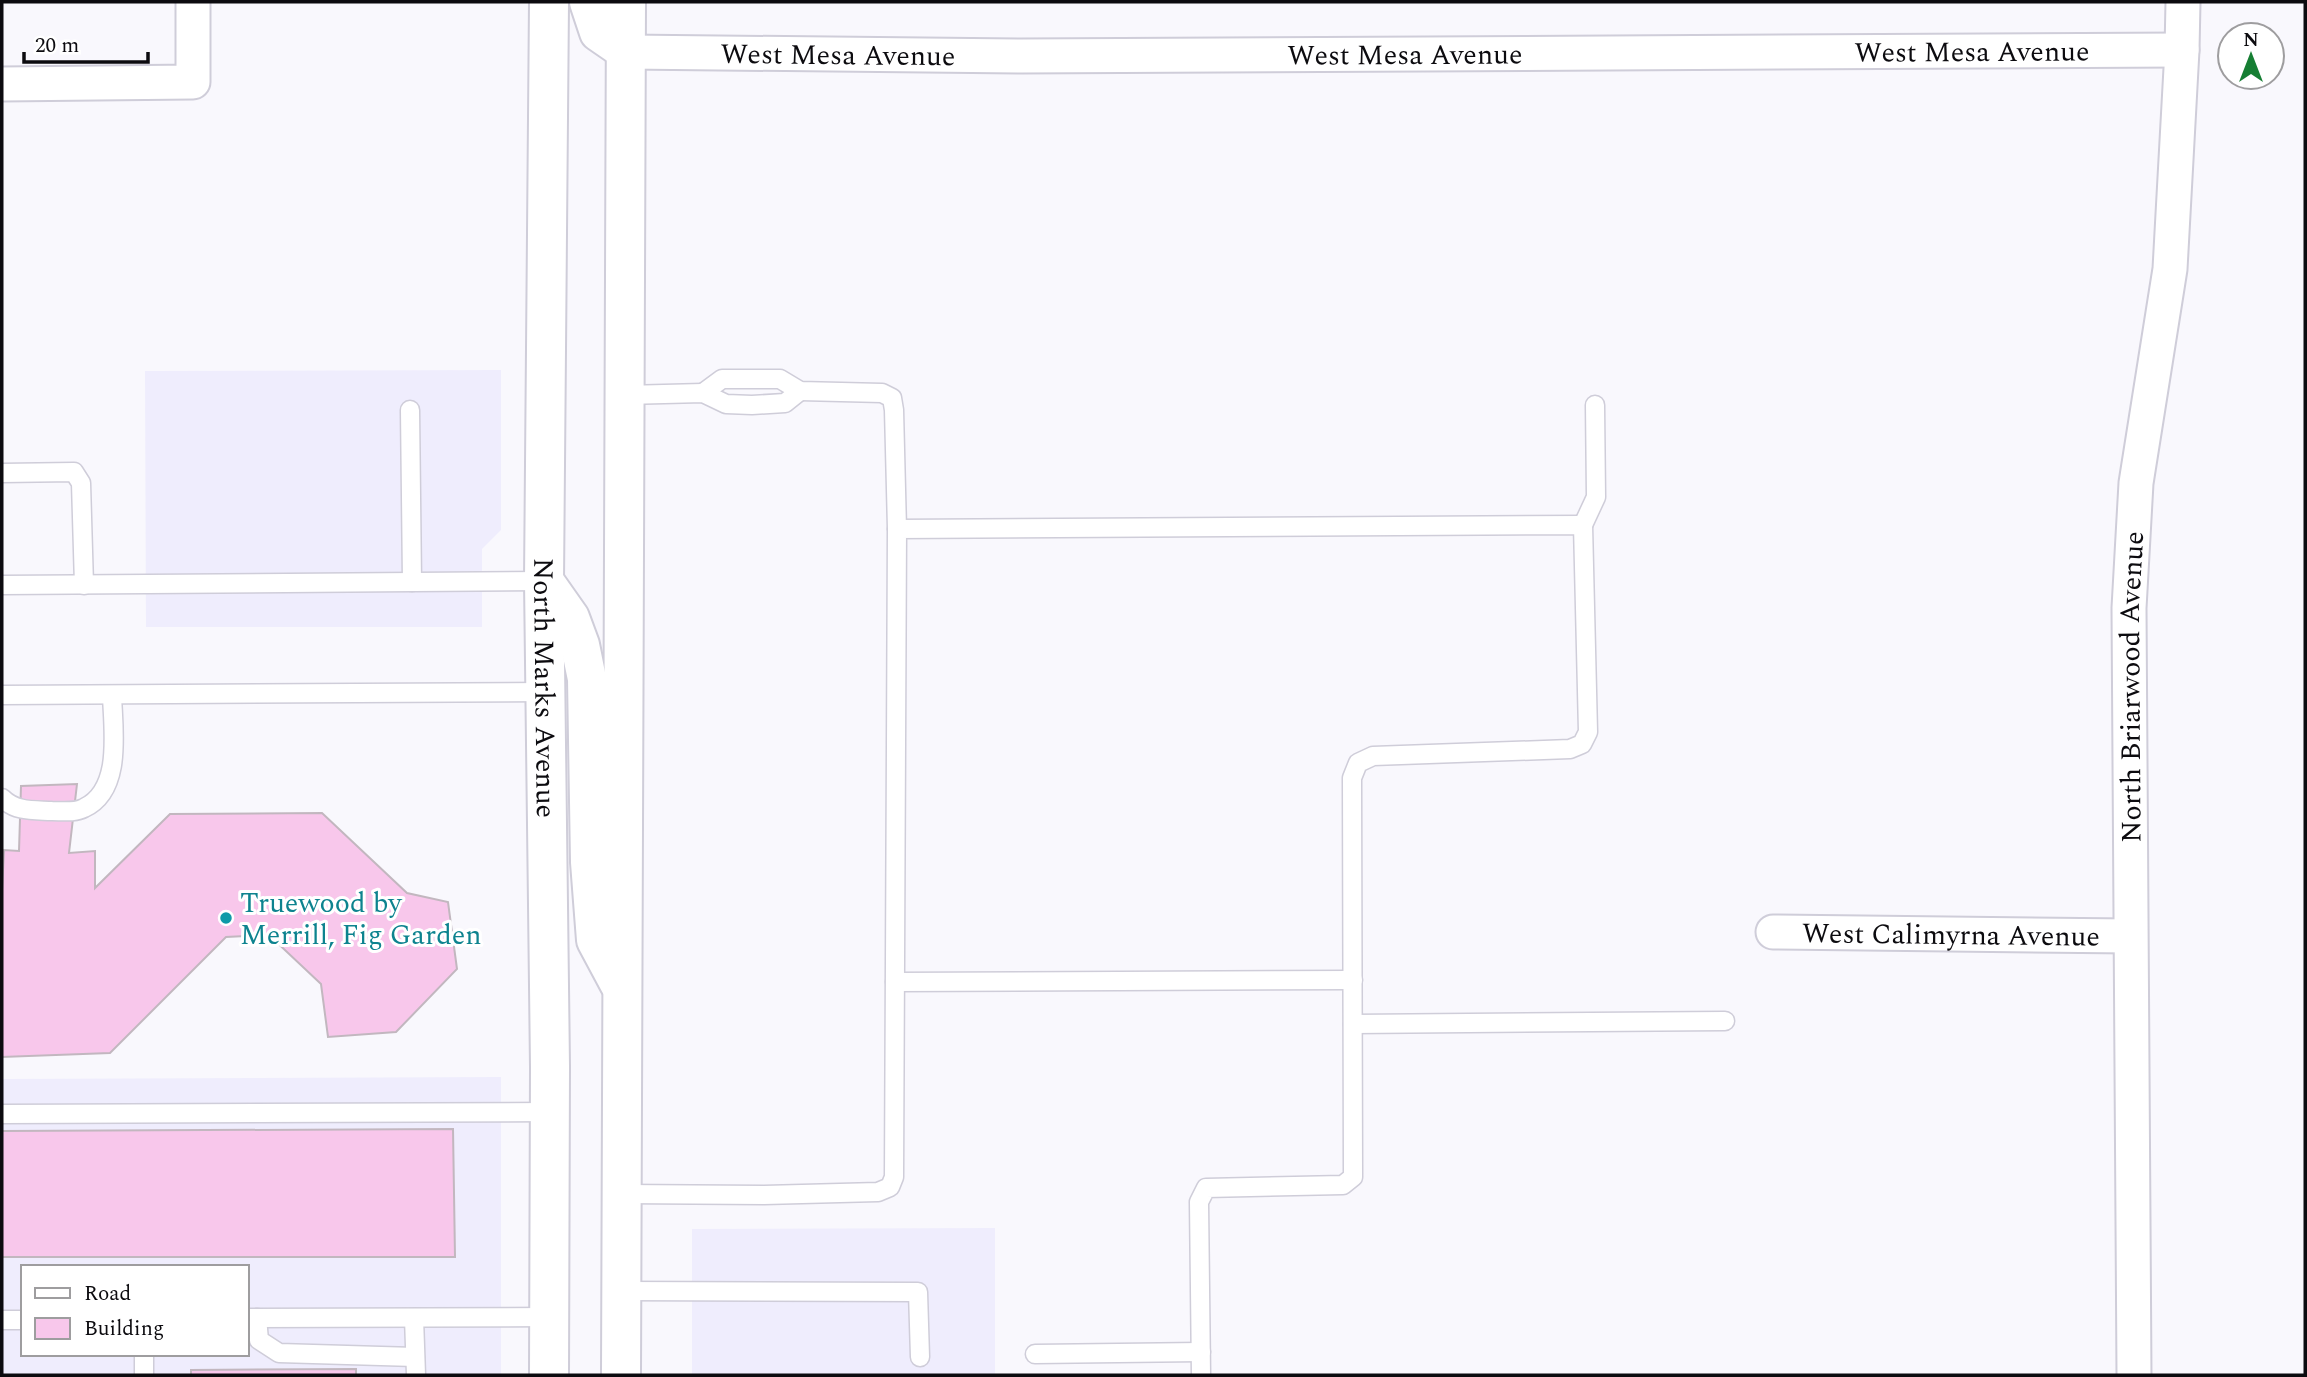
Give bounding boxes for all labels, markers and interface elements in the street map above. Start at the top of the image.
scale bar [24,21,149,65]
north arrow [2216,21,2286,91]
text: N [2243,26,2259,55]
text: 20 m [35,30,79,62]
street label: West Mesa Avenue [1854,30,2090,75]
street label: West Mesa Avenue [720,33,956,78]
street label: West Mesa Avenue [1287,33,1523,78]
street label: North Briarwood Avenue [2109,530,2156,843]
street label: North Marks Avenue [521,558,567,818]
place label: Truewood by Merrill, Fig Garden [240,882,482,957]
marker: Truewood by Merrill, Fig Garden [218,910,234,926]
street label: West Calimyrna Avenue [1802,912,2100,959]
legend [21,1265,248,1356]
text: Road [84,1278,131,1310]
text: Building [84,1313,164,1345]

